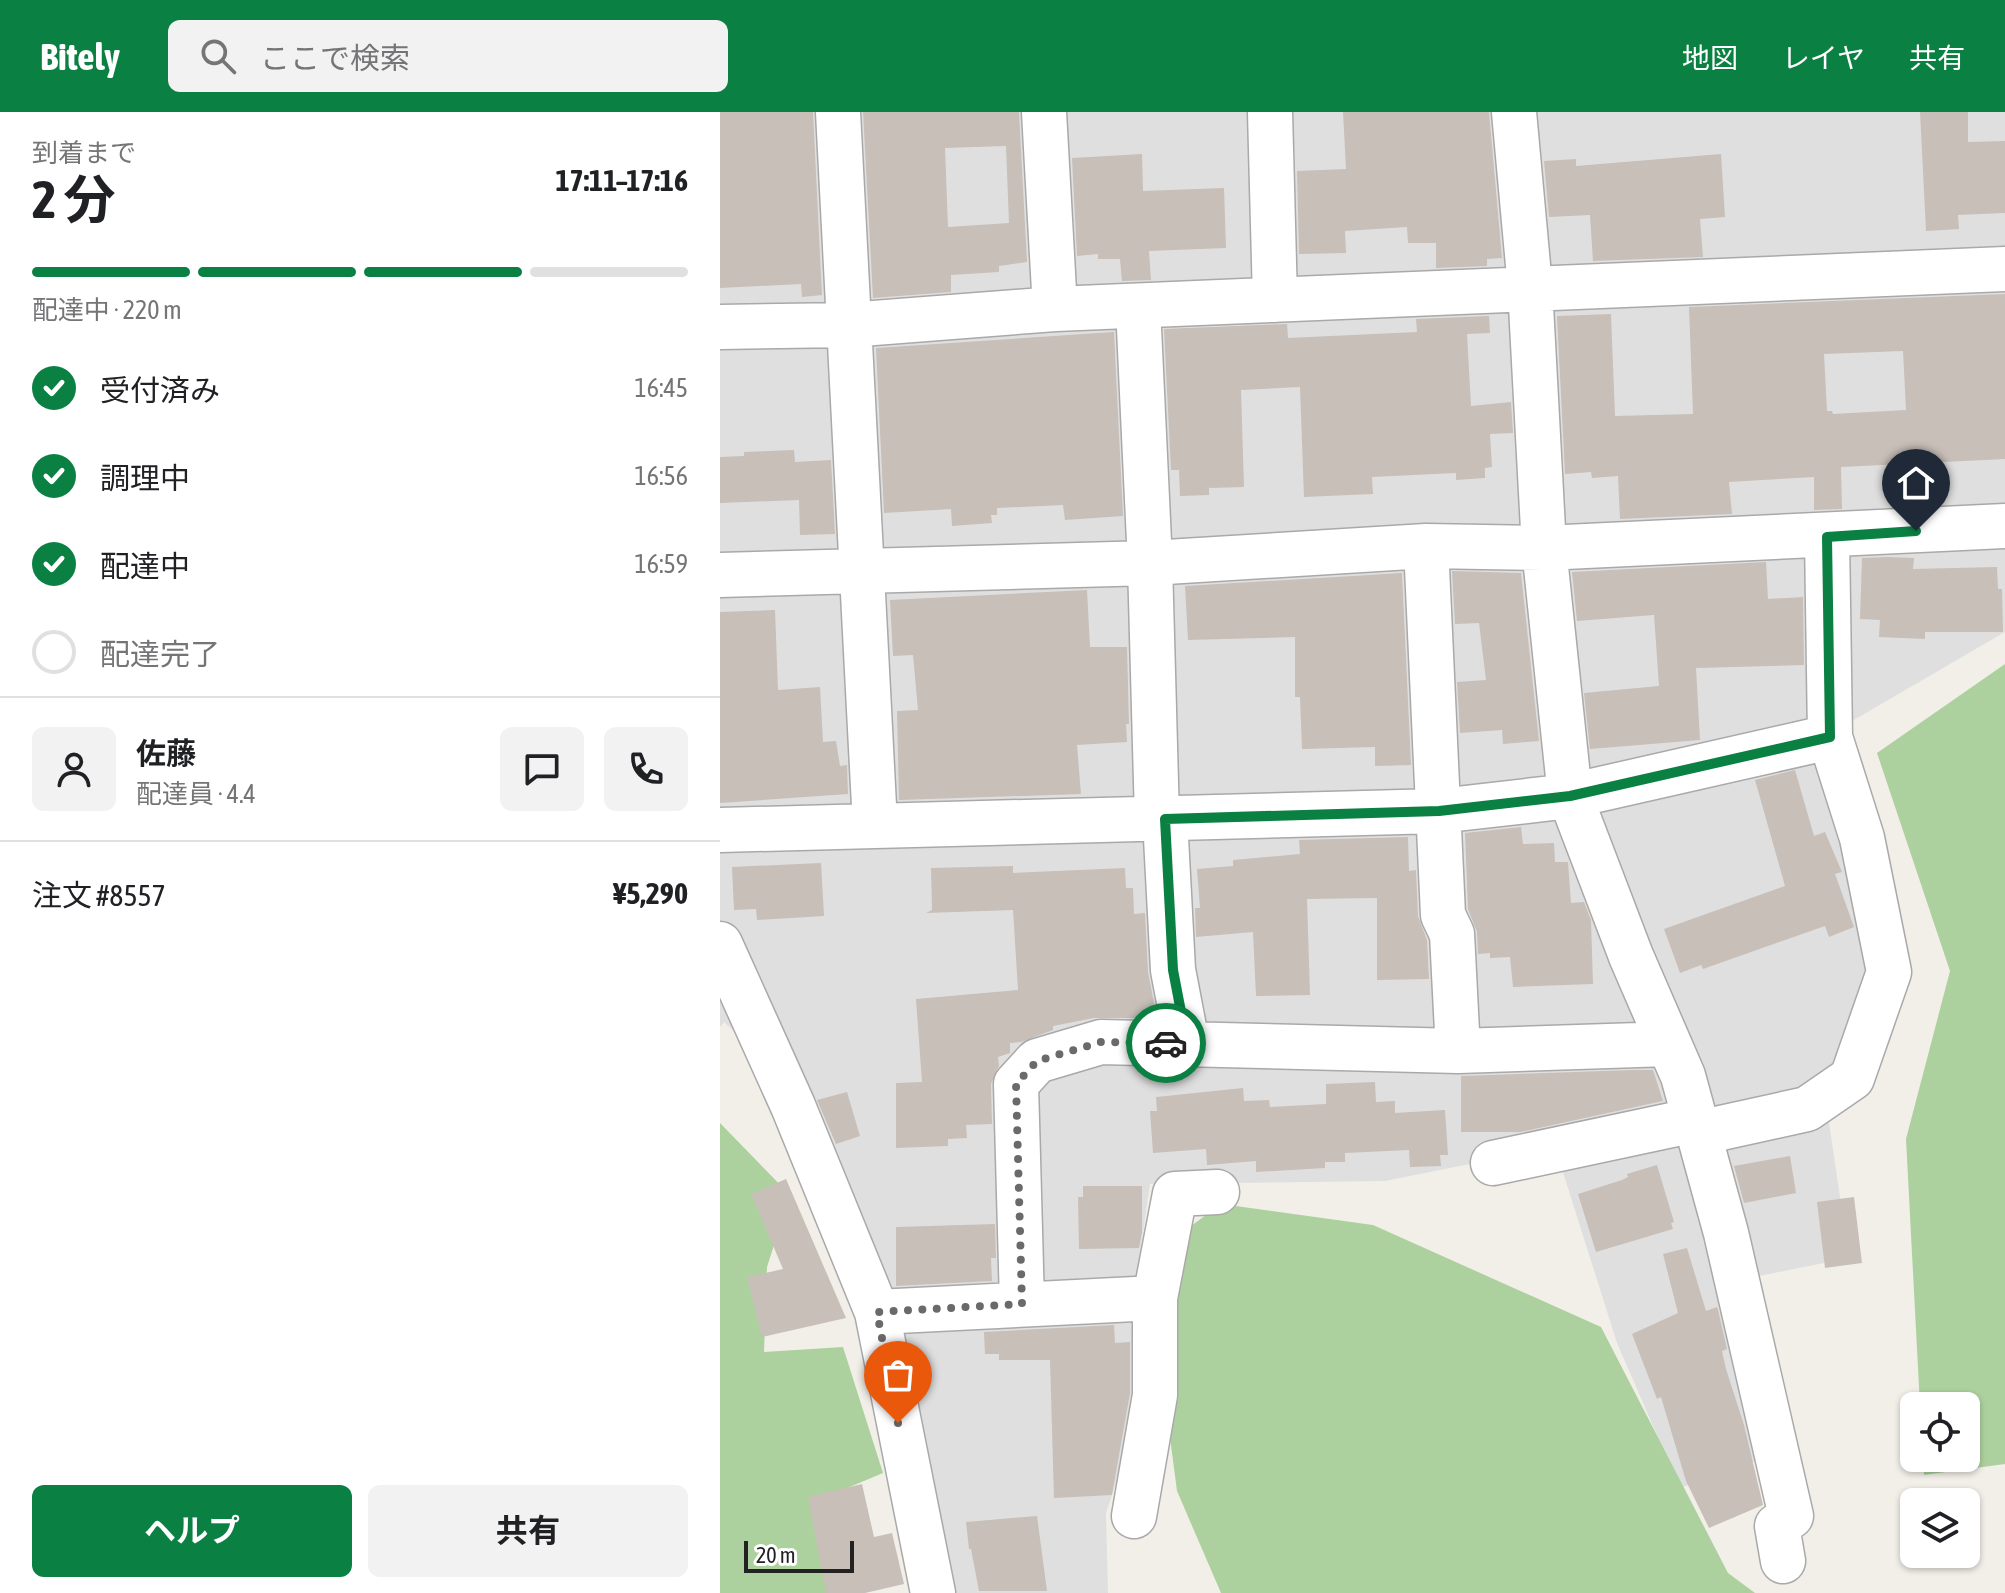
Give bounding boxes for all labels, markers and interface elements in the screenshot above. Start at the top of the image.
search box [168,20,728,92]
icon: search [196,34,240,78]
text: Bitely [40,35,120,78]
text: ここで検索 [260,41,410,75]
text: 地図 [1682,42,1738,74]
text: レイヤ [1782,42,1865,74]
text: 共有 [1909,42,1965,74]
text: 到着まで [32,138,136,168]
text: 17:11–17:16 [556,163,688,197]
text: 2 分 [32,169,116,229]
text: 配達中 · 220 m [32,295,182,325]
icon: check [32,366,76,410]
text: 受付済み [100,373,220,407]
text: 16:45 [634,373,688,403]
pin [1882,449,1950,531]
icon: check [32,454,76,498]
text: 調理中 [100,461,190,495]
text: 16:56 [634,461,688,491]
icon: home [1894,461,1938,505]
icon: check [32,542,76,586]
text: 配達中 [100,549,190,583]
text: 16:59 [634,549,688,579]
text: 配達完了 [100,637,220,671]
button: person [32,727,116,811]
button: chat [500,727,584,811]
button: phone [604,727,688,811]
text: 佐藤 [136,736,196,770]
text: 配達員 · 4.4 [136,779,256,809]
text: ¥5,290 [613,876,688,910]
text: 注文 #8557 [32,878,166,912]
courier [1126,1003,1206,1083]
icon: car [1144,1021,1188,1065]
pin [864,1341,932,1423]
icon: bag [876,1353,920,1397]
map controls [1900,1392,1980,1568]
button: locate [1900,1392,1980,1472]
button: ヘルプ [32,1485,352,1577]
button: 共有 [368,1485,688,1577]
button: layers [1900,1488,1980,1568]
scale bar [744,1537,854,1573]
text: 20 m [756,1542,796,1568]

